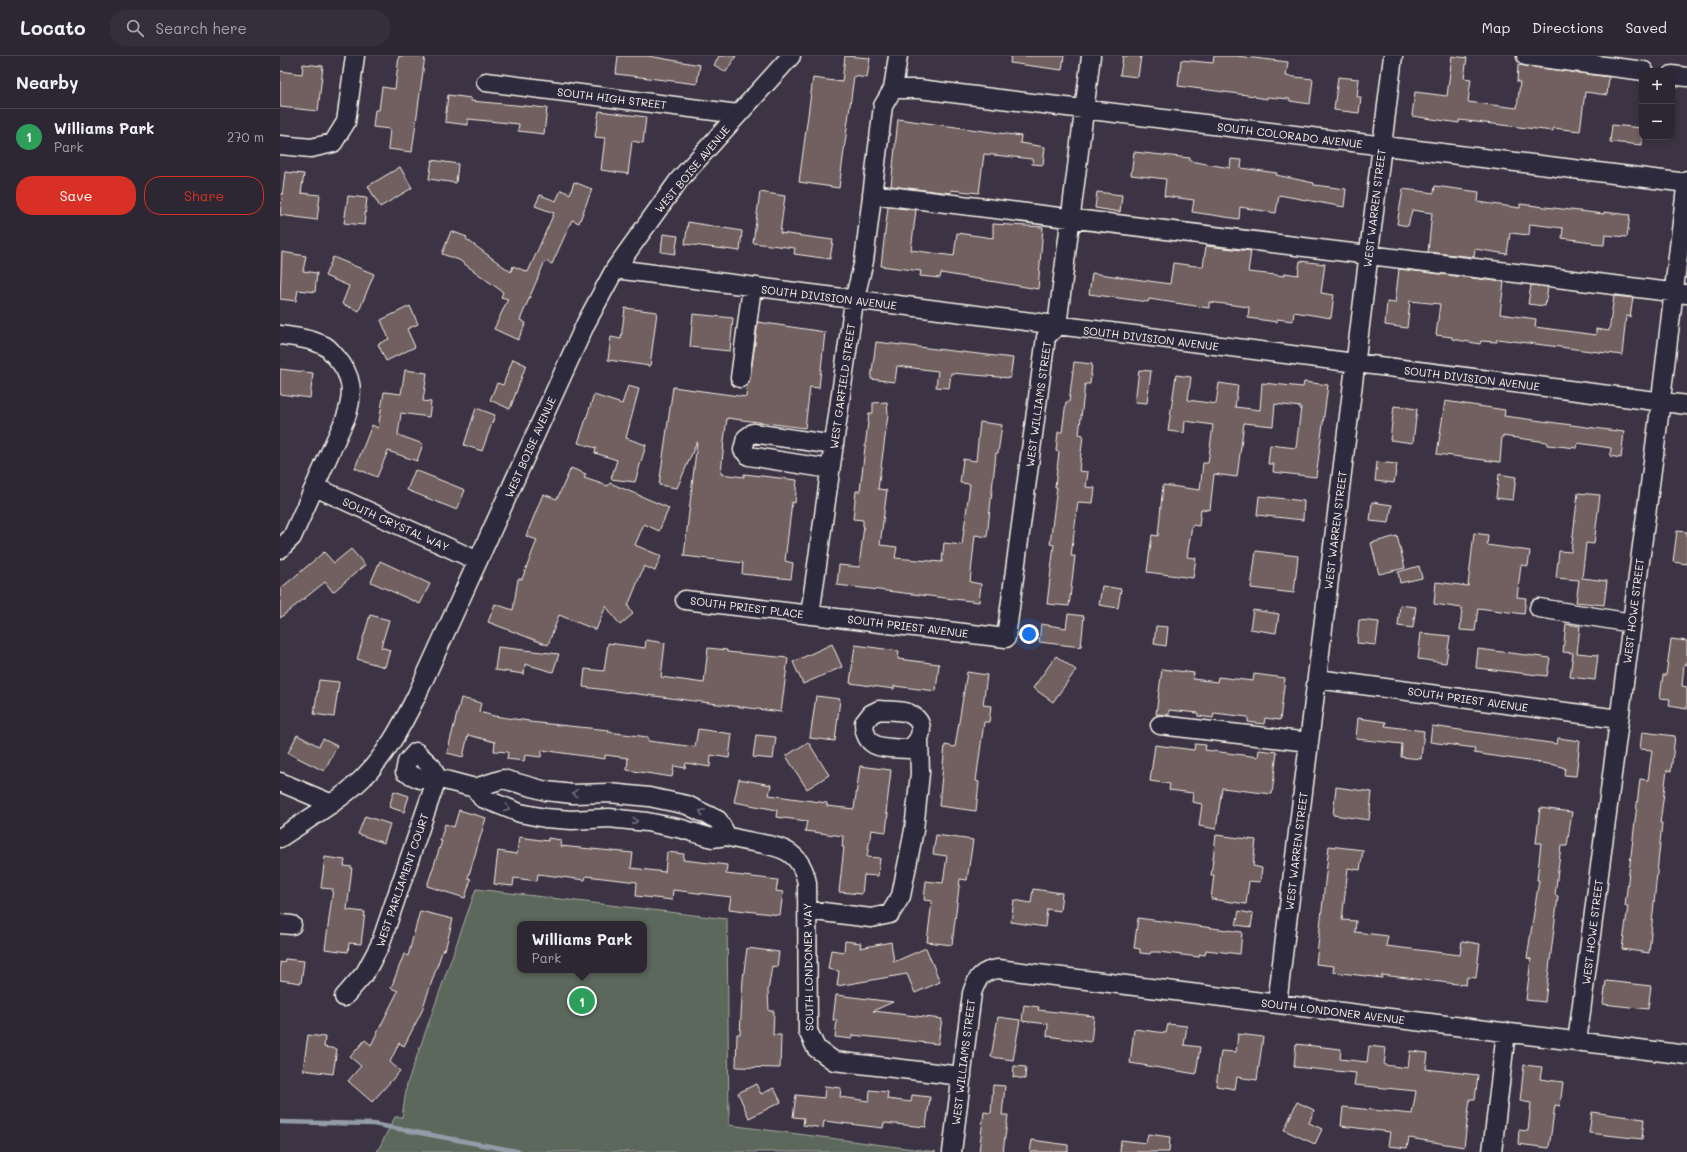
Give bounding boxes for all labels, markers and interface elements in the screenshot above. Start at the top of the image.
search box [110,10,390,46]
text: Locato [20,15,86,40]
icon: search [124,17,146,39]
text: Search here [156,18,247,38]
text: Map [1482,18,1510,37]
text: Directions [1532,18,1603,37]
text: Saved [1625,18,1667,37]
map controls [1639,68,1675,140]
button: + [1639,68,1675,104]
text: Nearby [16,71,78,93]
street label: SOUTH HIGH STREET [556,84,668,112]
button: − [1639,104,1675,140]
text: Williams Park [54,118,154,138]
street label: SOUTH COLORADO AVENUE [1216,119,1364,151]
street label: WEST BOISE AVENUE [651,122,733,216]
text: 1 [26,128,32,145]
text: 270 m [227,128,264,145]
text: Park [54,138,83,155]
street label: WEST WARREN STREET [1359,148,1389,268]
button: Save [16,176,136,215]
button: Share [144,176,264,215]
street label: SOUTH DIVISION AVENUE [760,281,898,313]
street label: WEST GARFIELD STREET [826,322,858,450]
street label: SOUTH DIVISION AVENUE [1082,322,1220,354]
street label: WEST WILLIAMS STREET [1022,340,1054,468]
street label: SOUTH DIVISION AVENUE [1403,362,1541,394]
street label: WEST BOISE AVENUE [501,394,559,500]
street label: WEST WARREN STREET [1320,470,1350,590]
street label: SOUTH CRYSTAL WAY [340,494,452,554]
street label: WEST HOWE STREET [1619,558,1647,664]
street label: SOUTH PRIEST PLACE [689,593,805,621]
street label: SOUTH PRIEST AVENUE [847,611,969,641]
your location [1019,624,1039,644]
street label: SOUTH PRIEST AVENUE [1407,683,1529,715]
one-way arrow [572,789,578,798]
street label: WEST WARREN STREET [1281,791,1311,911]
one-way arrow [504,803,511,811]
one-way arrow [699,809,706,817]
street label: WEST PARLIAMENT COURT [372,811,432,949]
one-way arrow [632,816,638,825]
street label: WEST HOWE STREET [1578,879,1606,985]
street label: SOUTH LONDONER WAY [799,903,817,1031]
popup [517,921,647,973]
text: Williams Park [532,929,632,949]
text: Park [532,949,561,966]
pin: 1 [569,986,595,1016]
street label: SOUTH LONDONER AVENUE [1260,995,1406,1027]
street label: WEST WILLIAMS STREET [948,998,978,1126]

